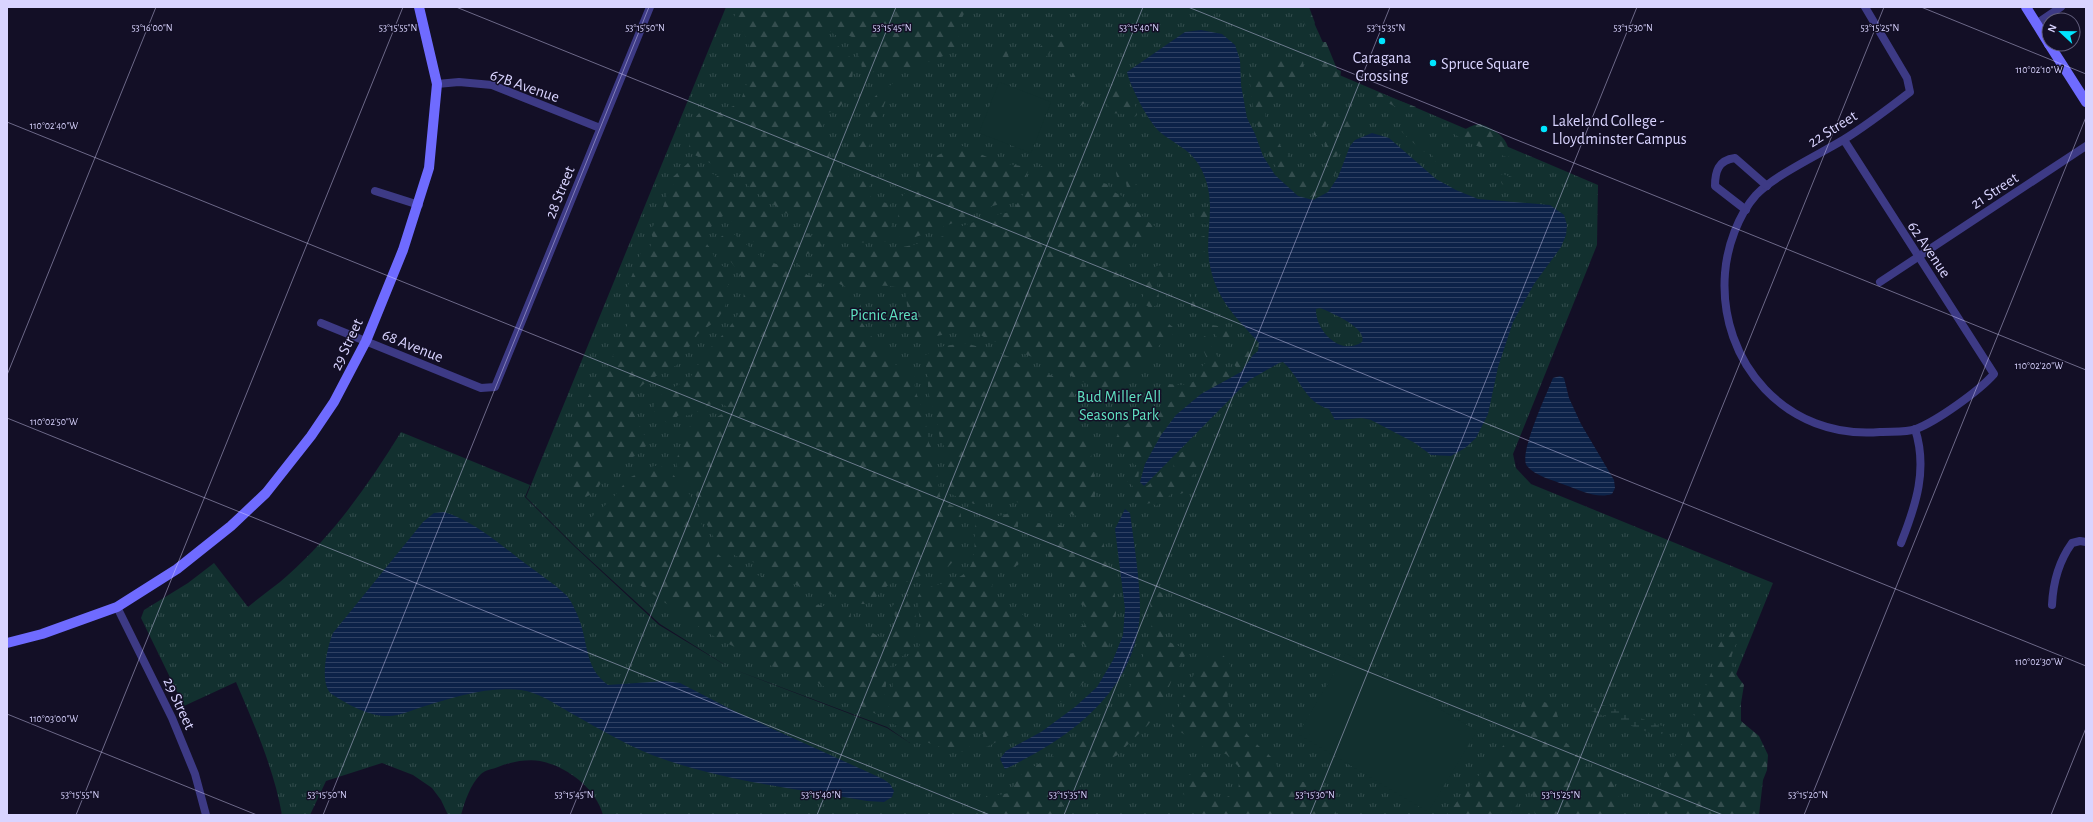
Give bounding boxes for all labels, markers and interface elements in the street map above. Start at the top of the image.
north arrow [2041,12,2081,52]
text: 53°16'00"N [131,23,173,33]
text: 53°15'55"N [379,23,417,33]
text: 53°15'50"N [625,23,665,33]
text: 53°15'45"N [872,23,912,33]
text: 53°15'40"N [1119,23,1159,33]
text: 53°15'35"N [1367,23,1405,33]
text: 53°15'30"N [1613,23,1653,33]
text: 53°15'25"N [1861,23,1899,33]
text: N [2046,23,2059,34]
marker: Caragana Crossing [1377,36,1387,46]
place label: Caragana Crossing [1353,50,1411,84]
place label: Spruce Square [1441,56,1529,72]
marker: Spruce Square [1428,58,1438,68]
text: 110°02'10"W [2015,65,2063,75]
street label: 67B Avenue [488,67,561,105]
street label: 22 Street [1805,108,1860,150]
place label: Lakeland College - Lloydminster Campus [1552,113,1687,148]
text: 110°02'40"W [30,121,78,131]
marker: Lakeland College - Lloydminster Campus [1539,124,1549,134]
street label: 28 Street [542,164,578,221]
street label: 21 Street [1968,170,2021,212]
street label: 62 Avenue [1905,219,1954,281]
park label: Picnic Area [850,307,918,323]
street label: 29 Street [328,316,366,373]
street label: 68 Avenue [380,326,445,365]
text: 110°02'20"W [2015,361,2063,371]
park label: Bud Miller All Seasons Park [1077,389,1161,423]
text: 110°02'50"W [30,417,78,427]
text: 110°02'30"W [2015,657,2063,667]
street label: 29 Street [160,675,198,732]
text: 110°03'00"W [30,714,78,724]
text: 53°15'55"N [61,790,99,800]
text: 53°15'50"N [307,790,347,800]
text: 53°15'45"N [554,790,594,800]
text: 53°15'40"N [801,790,841,800]
text: 53°15'35"N [1049,790,1087,800]
text: 53°15'30"N [1295,790,1335,800]
text: 53°15'25"N [1542,790,1580,800]
text: 53°15'20"N [1788,790,1828,800]

